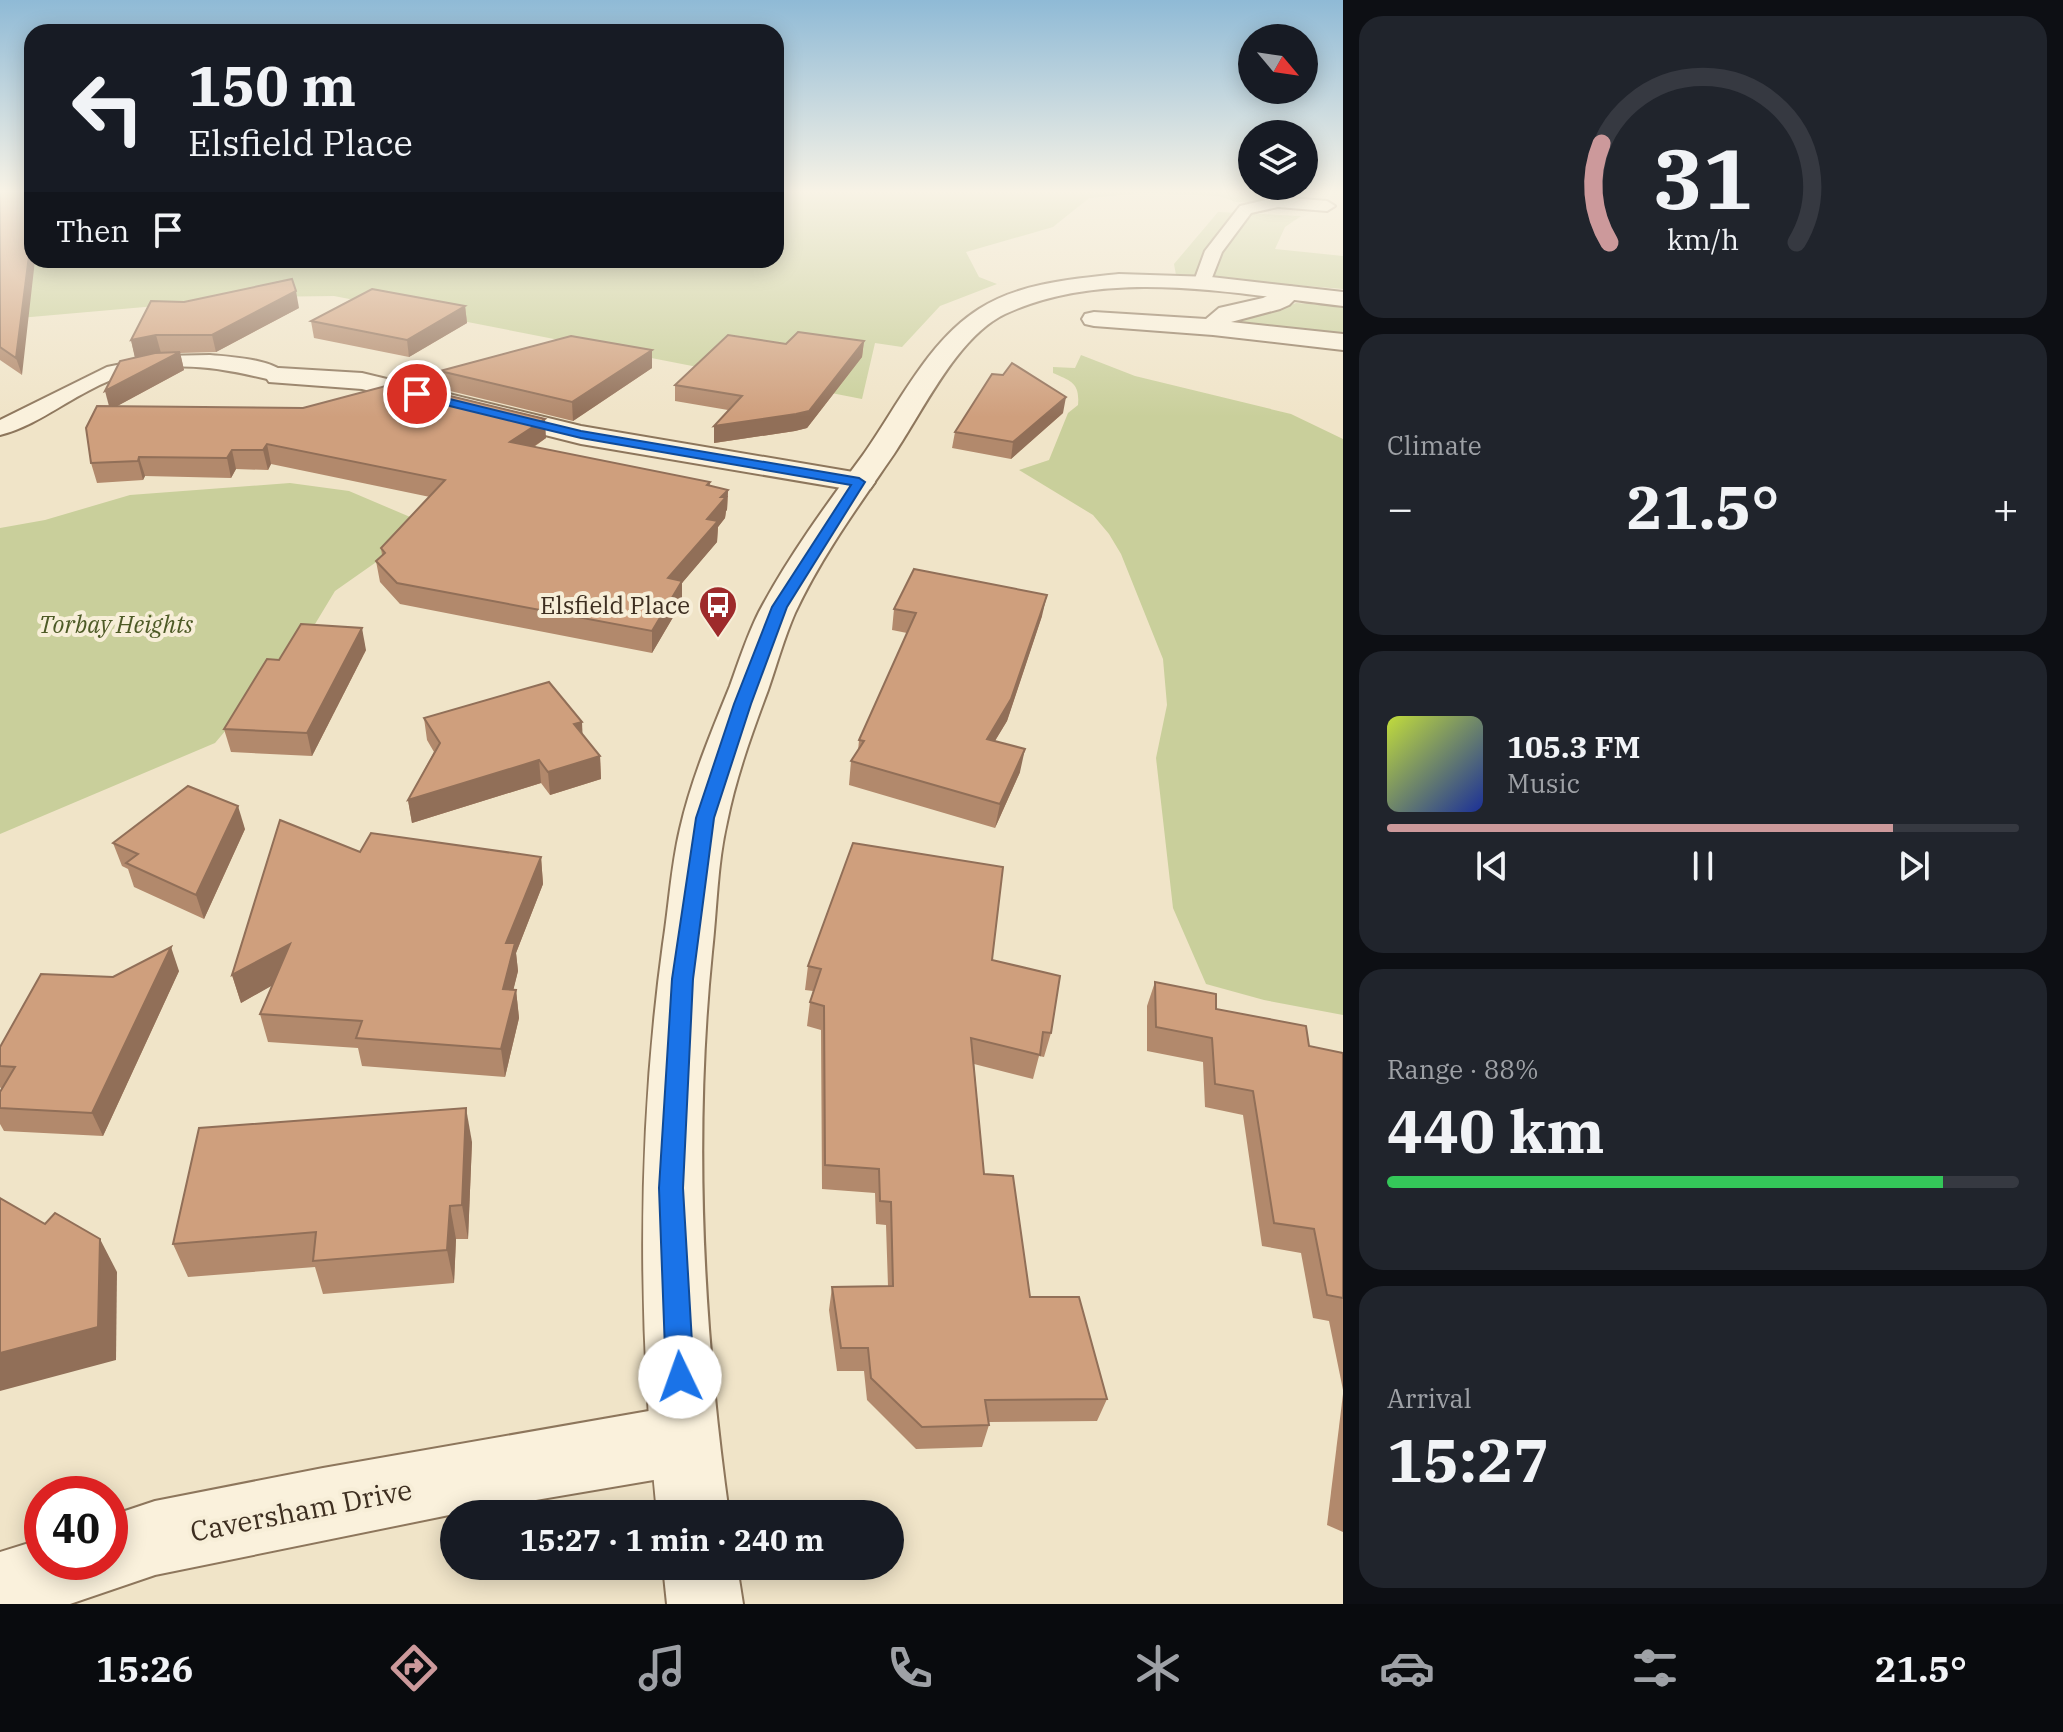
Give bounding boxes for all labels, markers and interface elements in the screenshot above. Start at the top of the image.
north arrow [1238,24,1318,104]
map controls [1238,24,1318,200]
text: 150 m [188,49,356,121]
icon: left [56,56,160,160]
text: Elsfield Place [188,119,413,166]
button: layers [1238,120,1318,200]
text: 31 [1653,123,1753,231]
icon: arrive [146,208,190,252]
text: Then [56,211,130,250]
text: km/h [1667,221,1739,258]
pin [383,360,451,428]
icon: arrive [395,372,439,416]
text: Climate [1387,428,1482,462]
text: 21.5° [1626,467,1780,546]
text: − [1387,479,1413,536]
text: + [1993,479,2019,536]
bus stop icon: Elsfield Place [697,584,739,639]
place label: Elsfield Place [540,589,690,621]
park label: Torbay Heights [39,608,193,640]
text: 105.3 FM [1507,727,1640,766]
text: Music [1507,766,1580,800]
icon: previous [1470,844,1514,888]
icon: pause [1681,844,1725,888]
icon: next [1892,844,1936,888]
text: Range · 88% [1387,1052,1539,1086]
text: 440 km [1387,1091,1605,1170]
position arrow [638,1335,722,1419]
text: Arrival [1387,1381,1472,1415]
text: 15:27 [1387,1420,1549,1499]
street label: Caversham Drive [187,1470,415,1550]
speed limit sign: 40 [24,1476,128,1580]
text: 15:27 · 1 min · 240 m [520,1520,824,1559]
icon: directions [386,1640,442,1696]
icon: music [634,1640,690,1696]
icon: phone [882,1640,938,1696]
icon: climate [1130,1640,1186,1696]
icon: car [1379,1640,1435,1696]
icon: filters [1627,1640,1683,1696]
text: 15:26 [96,1645,193,1692]
text: 21.5° [1875,1645,1967,1692]

